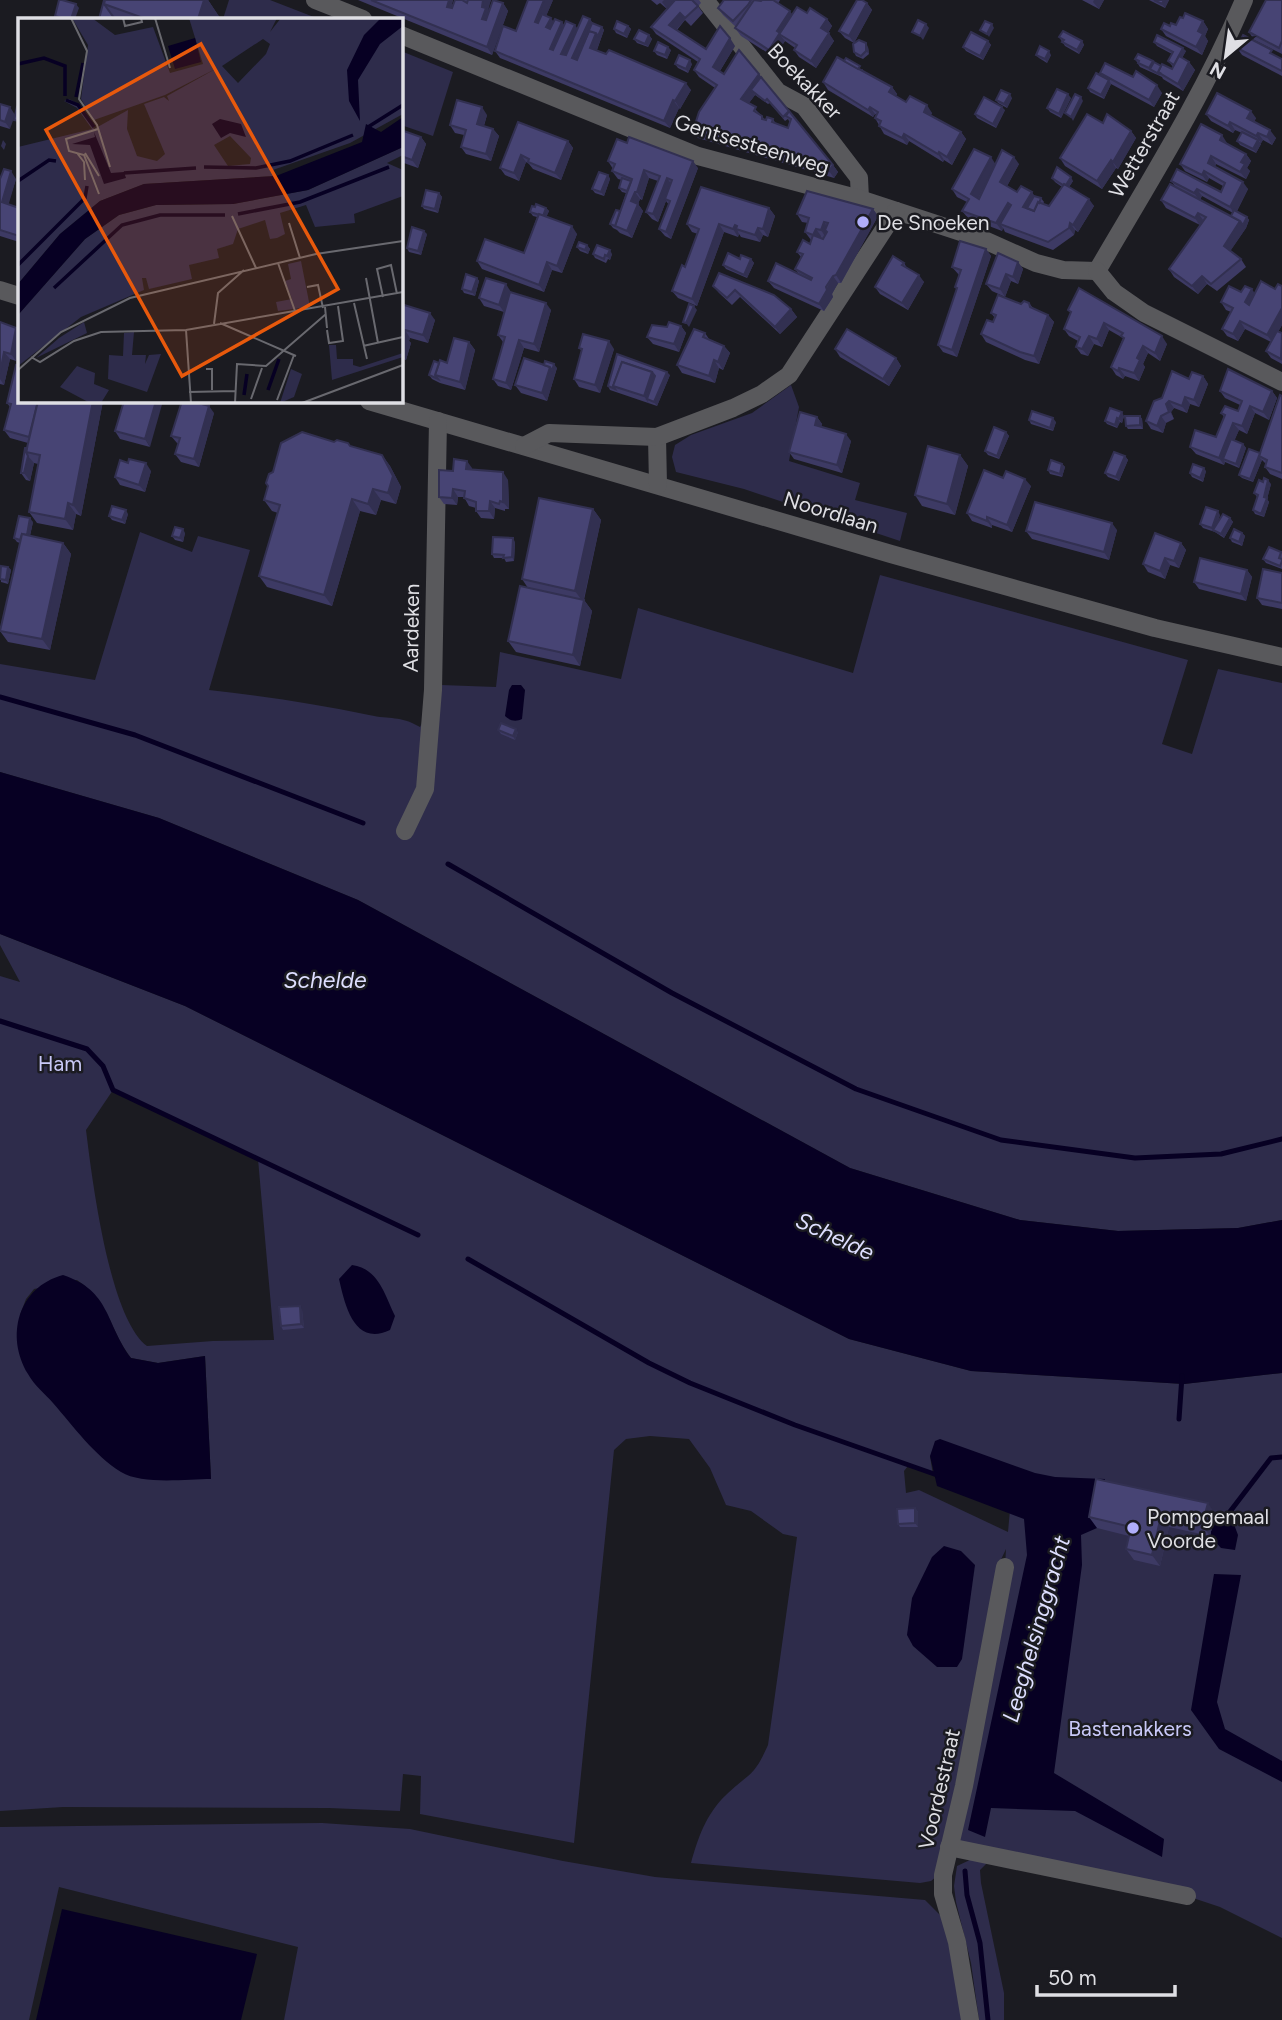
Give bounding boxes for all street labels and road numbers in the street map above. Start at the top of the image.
street label: Boekakker [763,38,847,124]
street label: Wetterstraat [1103,86,1185,202]
street label: Gentsesteenweg [672,109,832,179]
street label: Noordlaan [781,486,881,538]
street label: Aardeken [398,583,424,673]
street label: Voordestraat [913,1726,965,1852]

